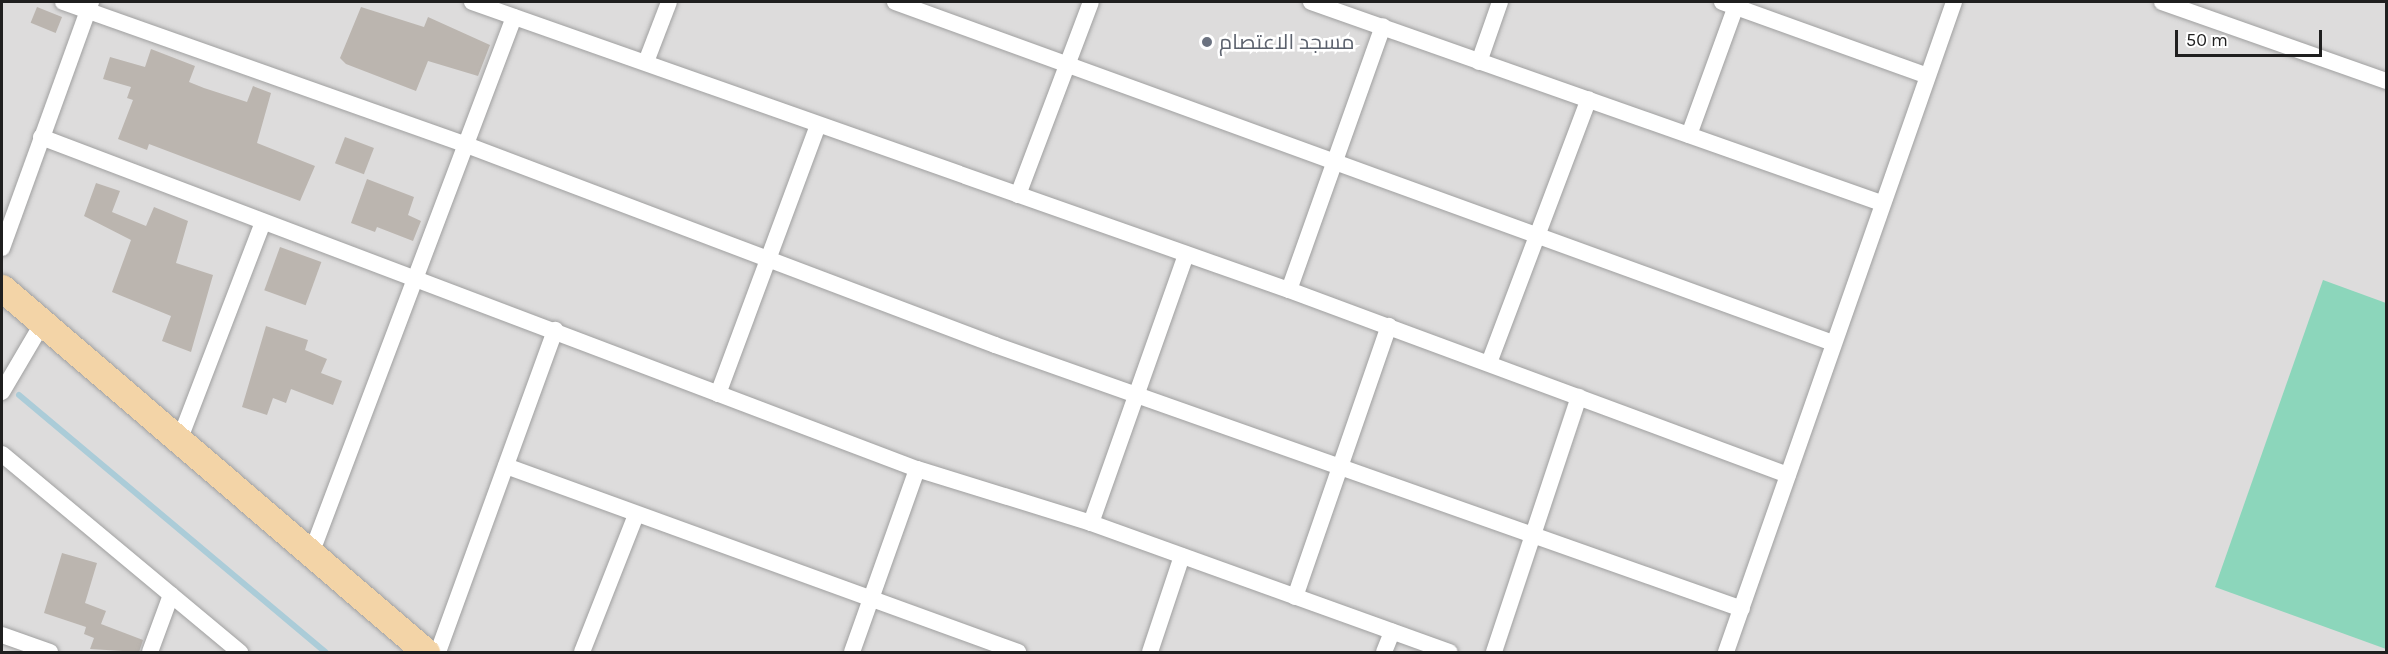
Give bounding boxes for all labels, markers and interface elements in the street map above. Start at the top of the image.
scale bar [2178,18,2325,56]
place label: مسجد الاعتصام [1219,29,1354,55]
text: 50 m [2186,29,2228,51]
marker: مسجد الاعتصام [1200,35,1214,49]

